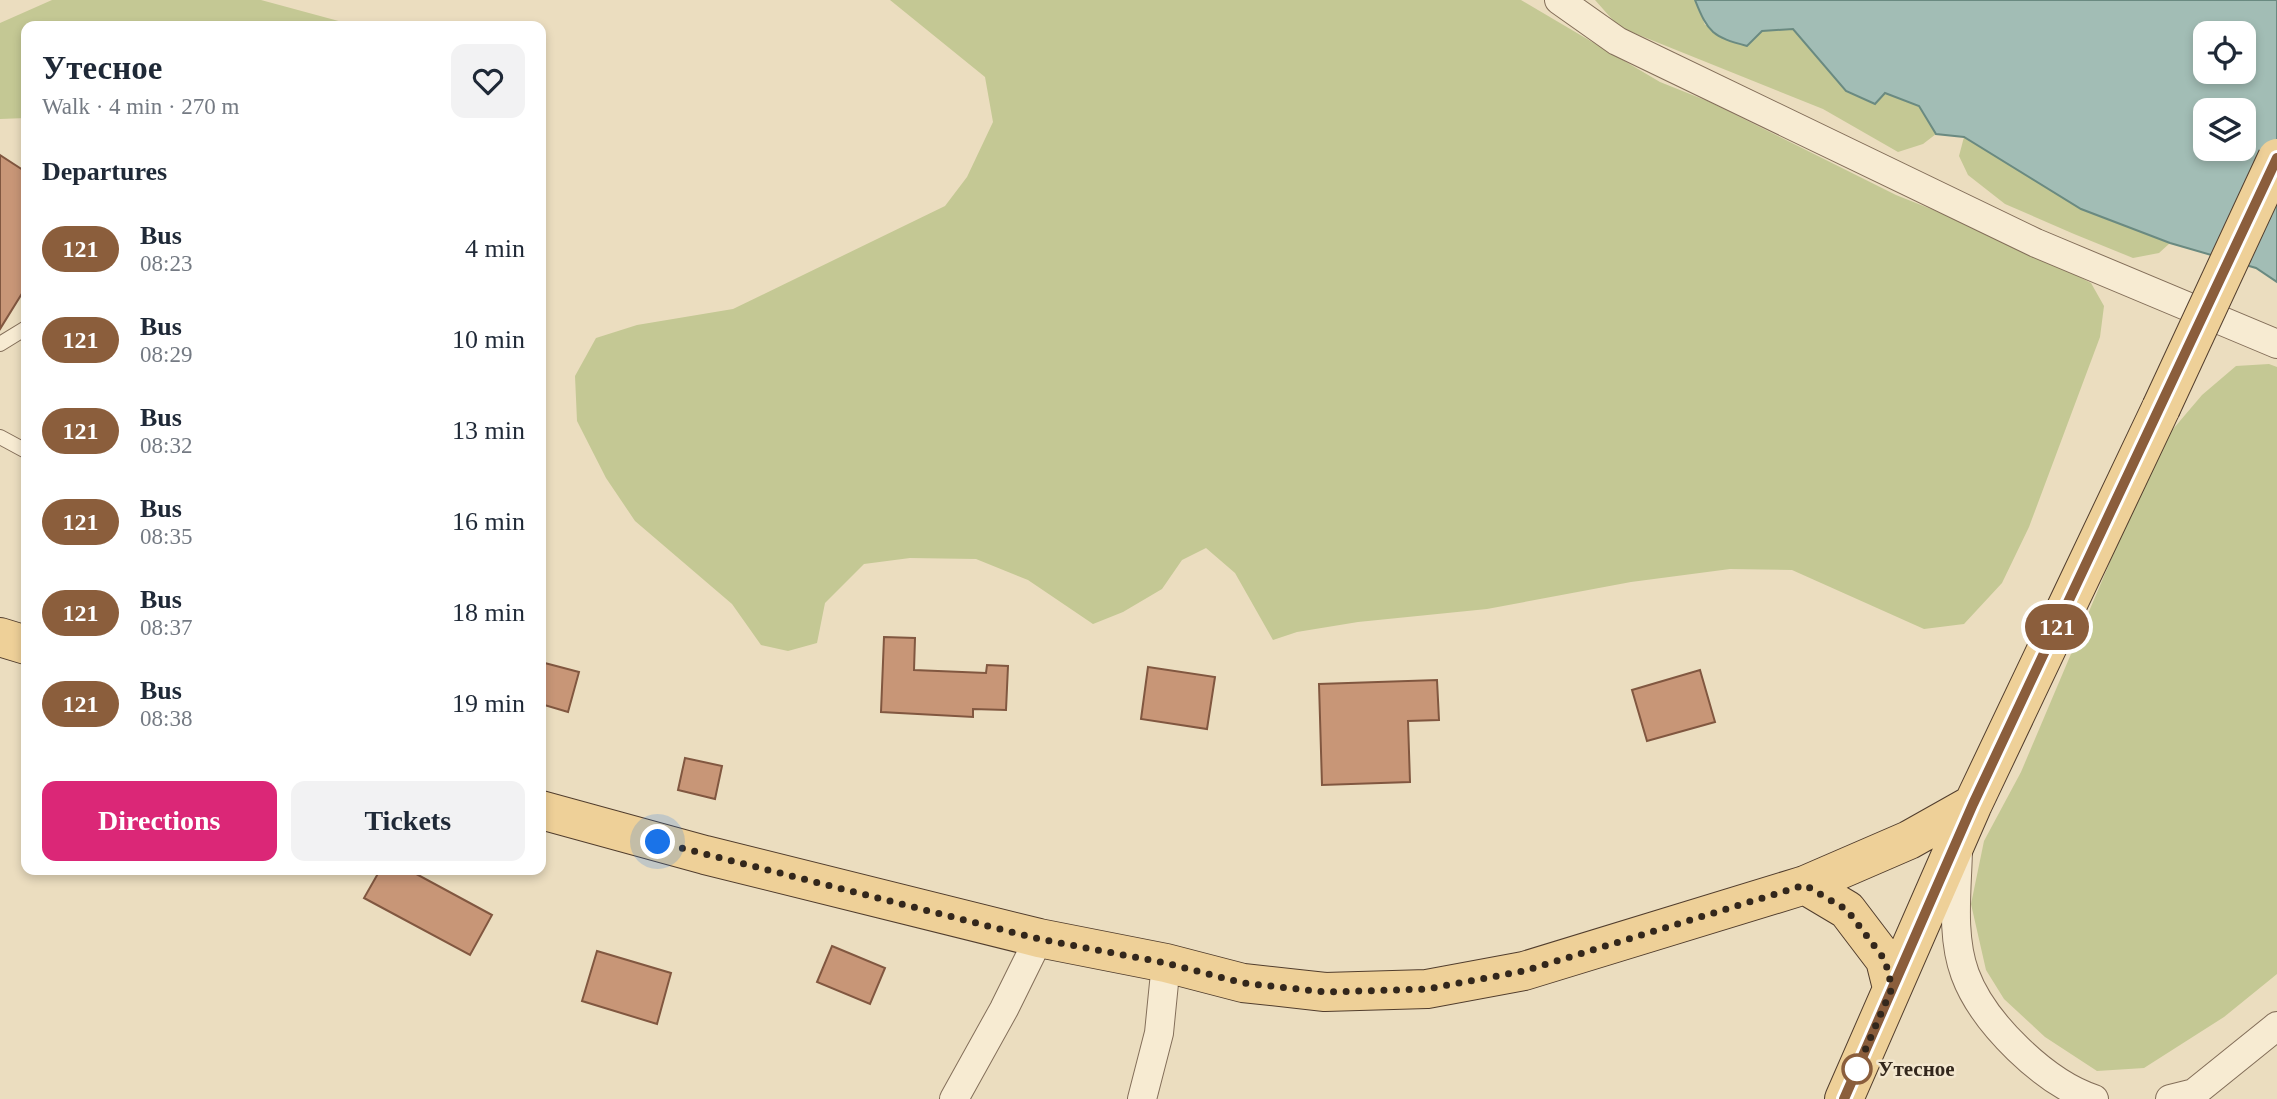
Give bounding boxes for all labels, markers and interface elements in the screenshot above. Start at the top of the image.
map controls [2193,21,2256,161]
button: locate [2193,21,2256,84]
button: heart [451,44,525,118]
text: Утесное [42,50,162,86]
text: Walk · 4 min · 270 m [42,94,239,119]
button: layers [2193,98,2256,161]
text: Departures [42,157,167,186]
text: Bus [140,221,182,250]
text: 4 min [465,234,525,263]
text: 121 [63,236,99,262]
text: 08:23 [140,251,192,276]
text: Bus [140,312,182,341]
text: 10 min [452,325,525,354]
text: 121 [63,327,99,353]
text: 08:29 [140,342,192,367]
text: Bus [140,403,182,432]
text: 13 min [452,416,525,445]
text: 121 [63,418,99,444]
text: 08:32 [140,433,192,458]
text: Bus [140,494,182,523]
text: 16 min [452,507,525,536]
text: 121 [63,509,99,535]
text: 08:35 [140,524,192,549]
text: Bus [140,585,182,614]
text: 18 min [452,598,525,627]
text: 121 [63,600,99,626]
line badge: 121 [2017,604,2097,650]
text: 121 [2039,614,2075,640]
text: 08:37 [140,615,192,640]
text: Bus [140,676,182,705]
text: 19 min [452,689,525,718]
text: 121 [63,691,99,717]
text: 08:38 [140,706,192,731]
button: Directions [42,781,277,861]
button: Tickets [291,781,525,861]
your location [640,824,675,859]
marker: Утесное [1842,1054,1872,1084]
place label: Утесное [1878,1057,1955,1081]

